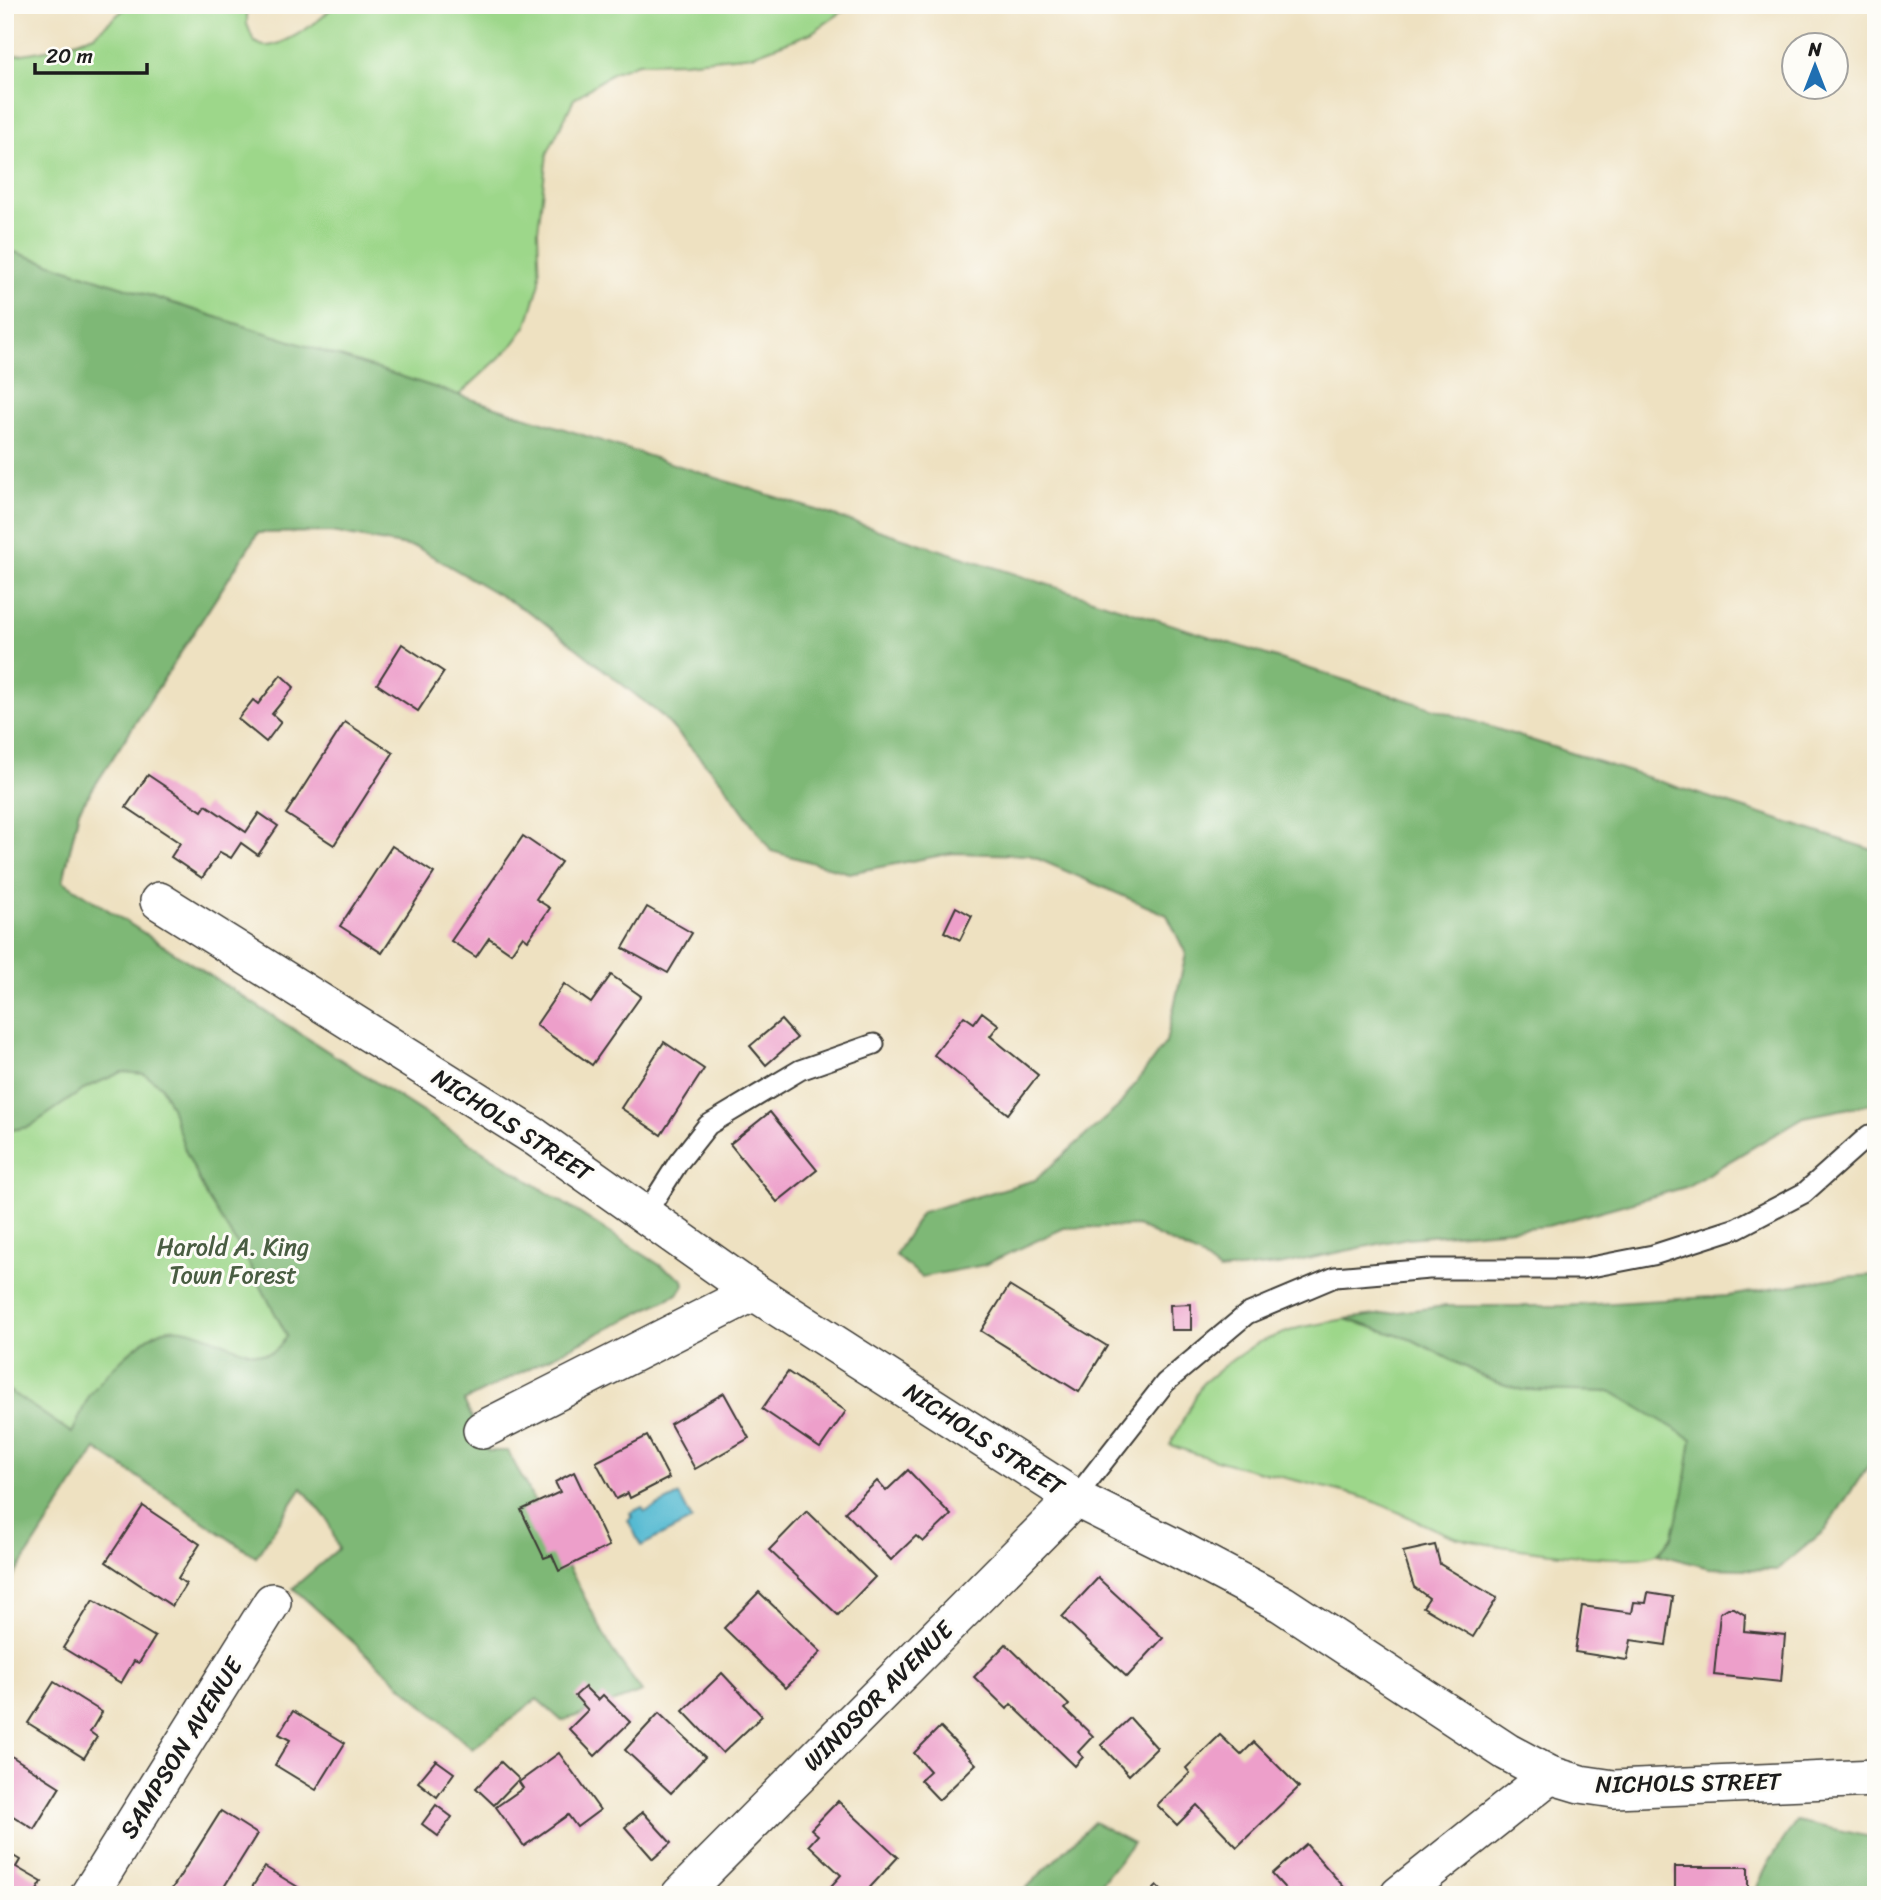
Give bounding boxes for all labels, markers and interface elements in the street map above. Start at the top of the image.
scale bar [35,32,147,76]
north arrow [1780,32,1850,102]
text: N [1807,33,1822,66]
text: 20 m [46,37,93,75]
street label: NICHOLS STREET [423,1057,603,1194]
park label: Harold A. King Town Forest [157,1226,309,1296]
street label: NICHOLS STREET [895,1371,1075,1508]
street label: WINDSOR AVENUE [793,1609,965,1781]
street label: SAMPSON AVENUE [108,1647,255,1847]
street label: NICHOLS STREET [1595,1760,1783,1806]

